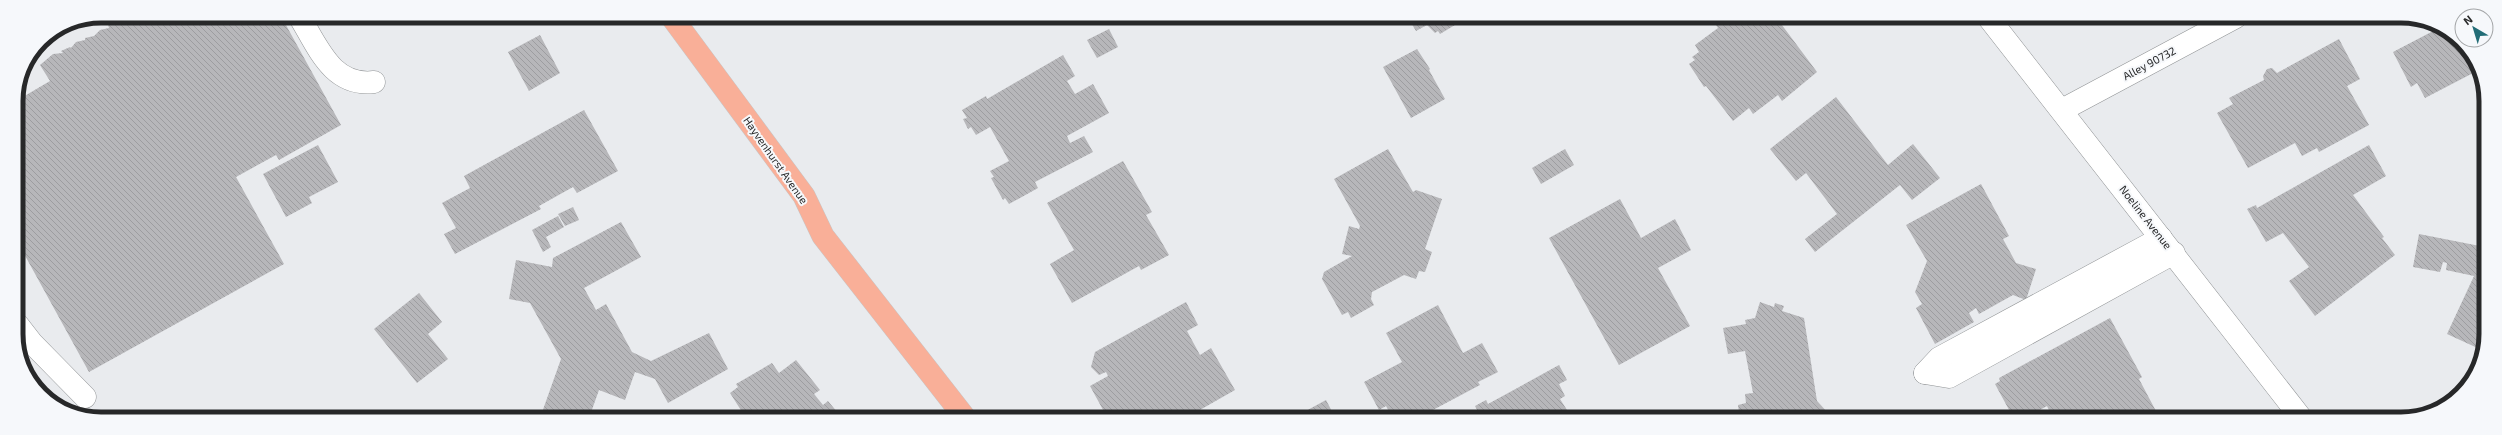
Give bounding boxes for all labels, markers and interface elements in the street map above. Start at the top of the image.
north arrow [2454,8,2494,48]
text: N [2460,12,2475,27]
street label: Alley 90732 [2120,44,2178,82]
street label: Hayvenhurst Avenue [741,114,811,206]
street label: Noeline Avenue [2117,183,2175,252]

